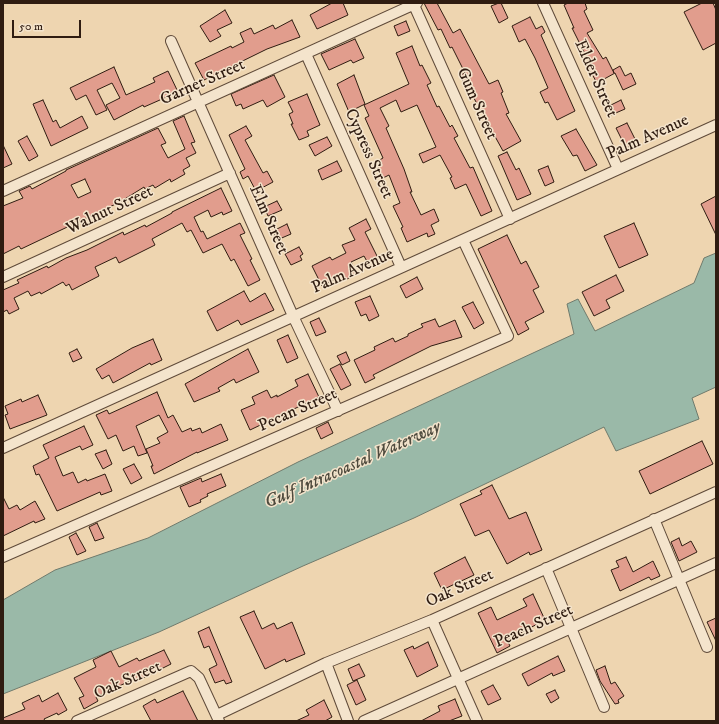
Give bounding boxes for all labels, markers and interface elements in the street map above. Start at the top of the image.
scale bar [14,12,83,38]
text: 50 m [19,19,43,34]
street label: Elder Street [569,37,621,121]
street label: Garnet Street [157,55,249,111]
street label: Gum Street [451,65,501,143]
street label: Cypress Street [339,106,397,202]
street label: Palm Avenue [604,111,692,165]
street label: Walnut Street [63,182,157,240]
street label: Elm Street [244,182,292,258]
street label: Palm Avenue [309,245,397,299]
street label: Pecan Street [256,385,340,437]
water label: Gulf Intracoastal Waterway [262,417,444,515]
street label: Oak Street [423,565,497,613]
street label: Peach Street [491,601,577,653]
street label: Oak Street [91,657,165,705]

